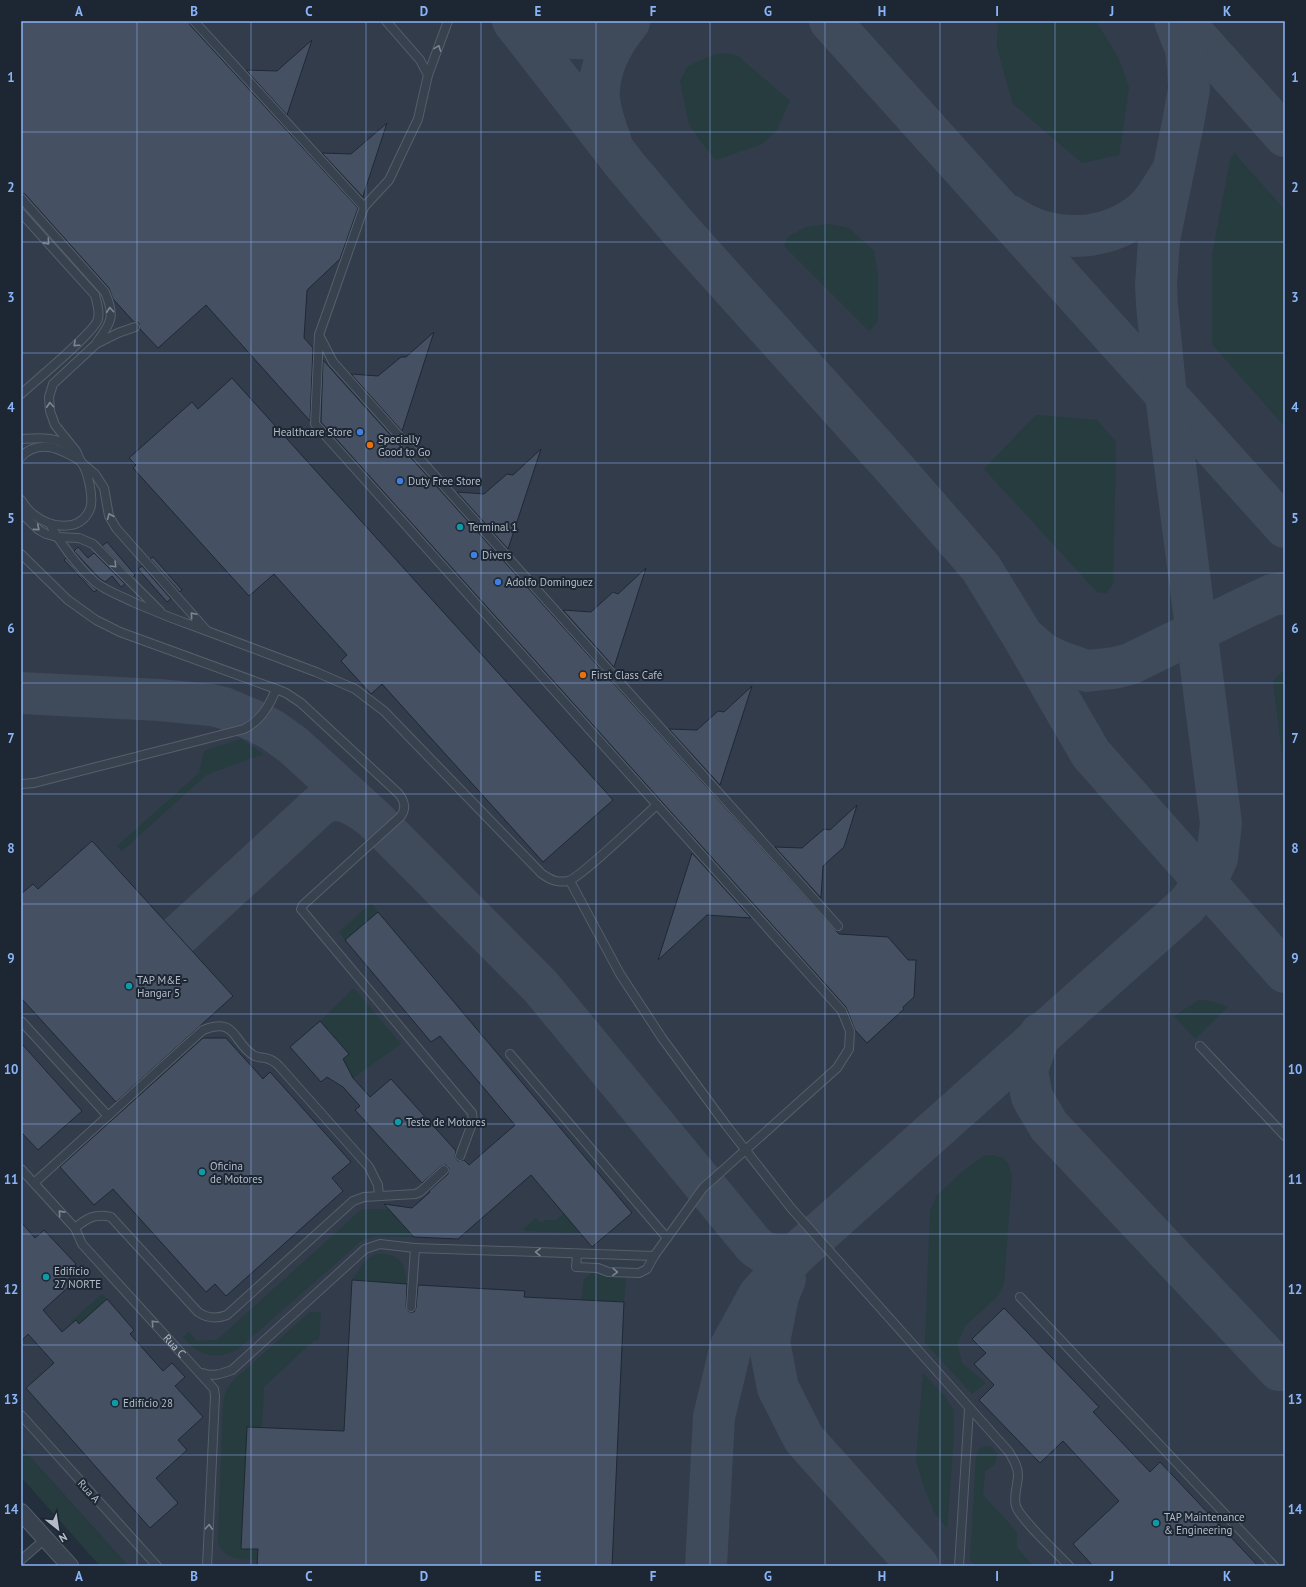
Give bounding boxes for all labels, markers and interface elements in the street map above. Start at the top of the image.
text: A [75,3,83,20]
text: B [190,3,198,20]
text: C [305,3,313,20]
text: D [420,3,428,20]
text: E [535,3,542,20]
text: F [650,3,657,20]
text: G [764,3,772,20]
text: H [878,3,886,20]
text: I [995,3,999,20]
text: J [1109,3,1114,20]
text: K [1223,3,1231,20]
one-way arrow [433,45,441,52]
text: 1 [7,69,15,86]
text: 1 [1291,69,1299,86]
text: 2 [7,179,15,196]
text: 2 [1291,179,1299,196]
one-way arrow [42,237,50,245]
text: 3 [7,289,15,306]
text: 3 [1291,289,1299,306]
one-way arrow [105,306,114,313]
one-way arrow [74,340,81,347]
text: 4 [7,399,15,416]
text: 4 [1291,399,1299,416]
one-way arrow [45,402,54,408]
place label: Healthcare Store [273,425,352,439]
marker: Healthcare Store [355,427,365,437]
place label: Specially Good to Go [378,432,431,459]
marker: Specially Good to Go [365,440,375,450]
place label: Duty Free Store [408,474,481,488]
marker: Duty Free Store [395,476,405,486]
text: 5 [7,510,15,527]
text: 5 [1291,510,1299,527]
one-way arrow [107,513,115,520]
place label: Terminal 1 [468,520,518,534]
marker: Terminal 1 [455,522,465,532]
one-way arrow [32,523,40,530]
place label: Divers [482,548,512,562]
marker: Divers [469,550,479,560]
one-way arrow [109,560,117,568]
place label: Adolfo Dominguez [506,575,593,589]
marker: Adolfo Dominguez [493,577,503,587]
one-way arrow [191,613,198,620]
text: 6 [7,620,15,637]
text: 6 [1291,620,1299,637]
place label: First Class Café [591,668,663,682]
marker: First Class Café [578,670,588,680]
text: 7 [7,730,15,747]
text: 7 [1291,730,1299,747]
text: 8 [7,840,15,857]
text: 8 [1291,840,1299,857]
text: 9 [7,950,15,967]
text: 9 [1291,950,1299,967]
place label: TAP M&E - Hangar 5 [137,973,187,1000]
marker: TAP M&E - Hangar 5 [124,981,134,991]
text: 10 [4,1061,18,1078]
text: 10 [1288,1061,1302,1078]
place label: Teste de Motores [406,1115,486,1129]
marker: Teste de Motores [393,1117,403,1127]
place label: Oficina de Motores [210,1159,263,1186]
marker: Oficina de Motores [197,1167,207,1177]
text: 11 [4,1171,18,1188]
text: 11 [1288,1171,1302,1188]
one-way arrow [58,1210,66,1218]
one-way arrow [535,1248,541,1256]
place label: Edifício 27 NORTE [54,1264,101,1291]
one-way arrow [612,1268,618,1276]
marker: Edifício 27 NORTE [41,1272,51,1282]
text: 12 [4,1281,18,1298]
text: 12 [1288,1281,1302,1298]
one-way arrow [151,1320,158,1327]
street label: Rua C [160,1331,189,1360]
text: 13 [4,1391,18,1408]
text: 13 [1288,1391,1302,1408]
place label: Edifício 28 [123,1396,173,1410]
marker: Edifício 28 [110,1398,120,1408]
street label: Rua A [75,1476,104,1506]
text: 14 [4,1501,19,1518]
text: 14 [1288,1501,1303,1518]
north arrow [38,1509,78,1549]
place label: TAP Maintenance & Engineering [1164,1510,1245,1537]
marker: TAP Maintenance & Engineering [1151,1518,1161,1528]
one-way arrow [205,1524,213,1530]
text: N [56,1530,70,1546]
text: A [75,1568,83,1585]
text: B [190,1568,198,1585]
text: C [305,1568,313,1585]
text: D [420,1568,428,1585]
text: E [535,1568,542,1585]
text: F [650,1568,657,1585]
text: G [764,1568,772,1585]
text: H [878,1568,886,1585]
text: I [995,1568,999,1585]
text: J [1109,1568,1114,1585]
text: K [1223,1568,1231,1585]

